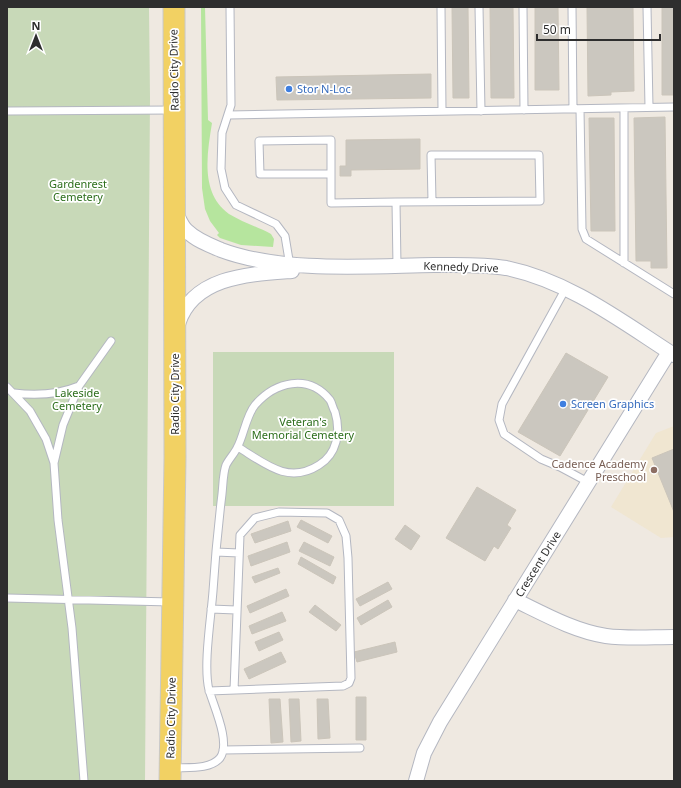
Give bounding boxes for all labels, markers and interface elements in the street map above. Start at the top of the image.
north arrow [16,16,56,56]
scale bar [537,16,660,42]
text: N [32,18,40,33]
text: 50 m [543,21,571,38]
street label: Radio City Drive [165,29,182,111]
place label: Stor N-Loc [297,81,351,96]
marker: Stor N-Loc [284,84,294,94]
park label: Gardenrest Cemetery [49,176,107,204]
street label: Kennedy Drive [423,258,499,275]
street label: Radio City Drive [167,353,182,435]
park label: Lakeside Cemetery [52,385,102,413]
place label: Screen Graphics [571,396,654,411]
marker: Screen Graphics [558,399,568,409]
park label: Veteran's Memorial Cemetery [252,414,355,442]
place label: Cadence Academy Preschool [551,456,646,484]
marker: Cadence Academy Preschool [649,465,659,475]
street label: Crescent Drive [511,528,564,600]
street label: Radio City Drive [162,677,179,759]

